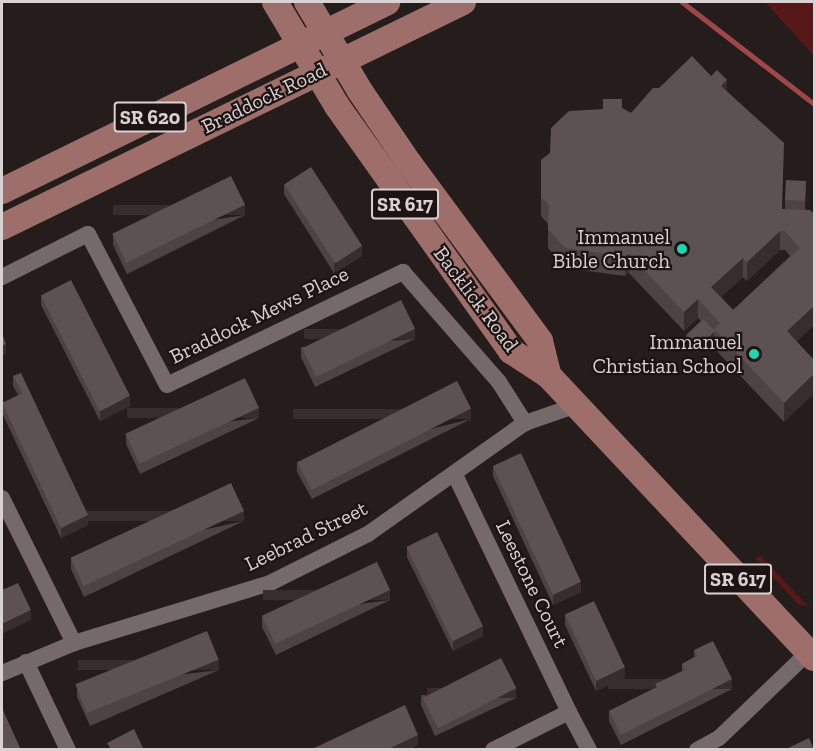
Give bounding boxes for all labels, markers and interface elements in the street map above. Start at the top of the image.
street label: Braddock Road [197,57,331,139]
road number: SR 620 [112,100,188,134]
road number: SR 617 [370,187,440,221]
place label: Immanuel Bible Church [553,224,670,274]
street label: Backlick Road [428,241,524,357]
marker: Immanuel Bible Church [675,242,689,256]
street label: Braddock Mews Place [166,261,352,369]
place label: Immanuel Christian School [592,329,742,379]
marker: Immanuel Christian School [747,347,761,361]
street label: Leebrad Street [241,496,371,576]
street label: Leestone Court [490,516,574,652]
road number: SR 617 [704,562,772,596]

